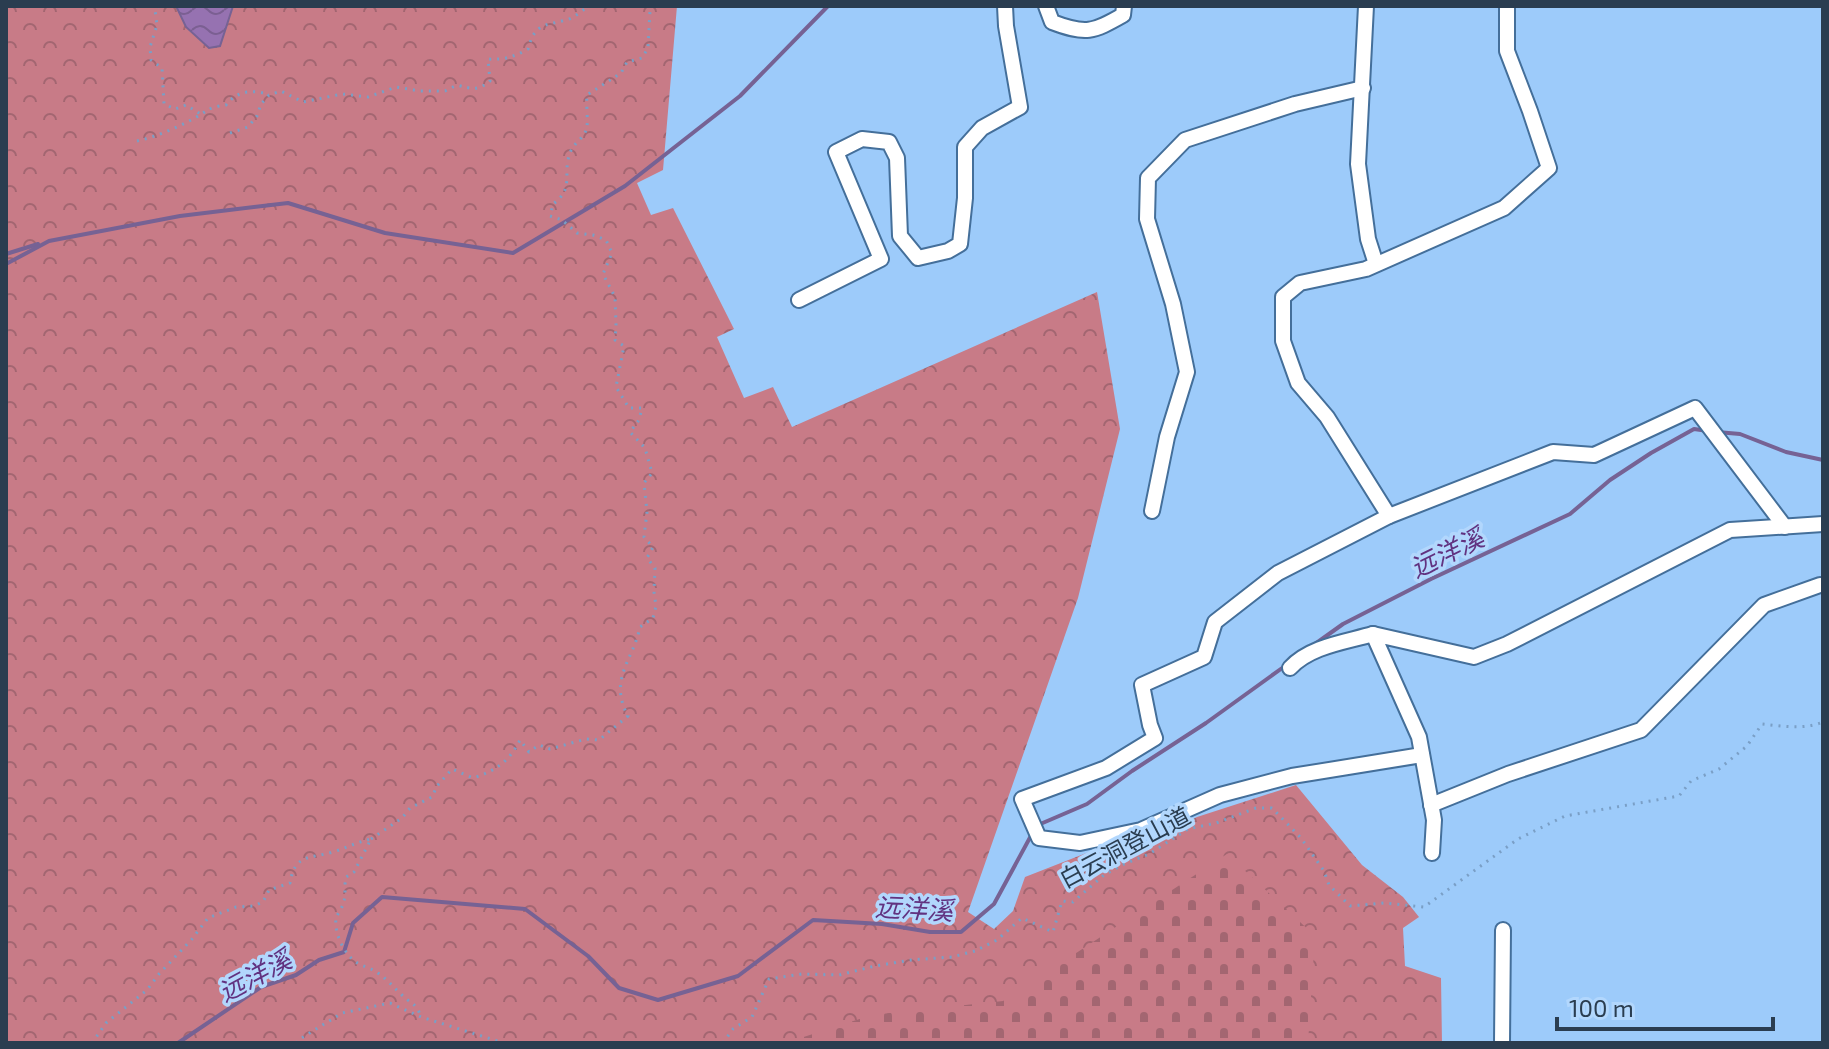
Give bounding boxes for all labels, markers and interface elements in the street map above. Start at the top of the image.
water label: 远洋溪 [1404,519,1491,583]
street label: 白云洞登山道 [1054,800,1195,893]
water label: 远洋溪 [874,890,957,925]
water label: 远洋溪 [213,941,299,1007]
scale bar [1557,981,1773,1031]
text: 100 m [1569,993,1634,1022]

